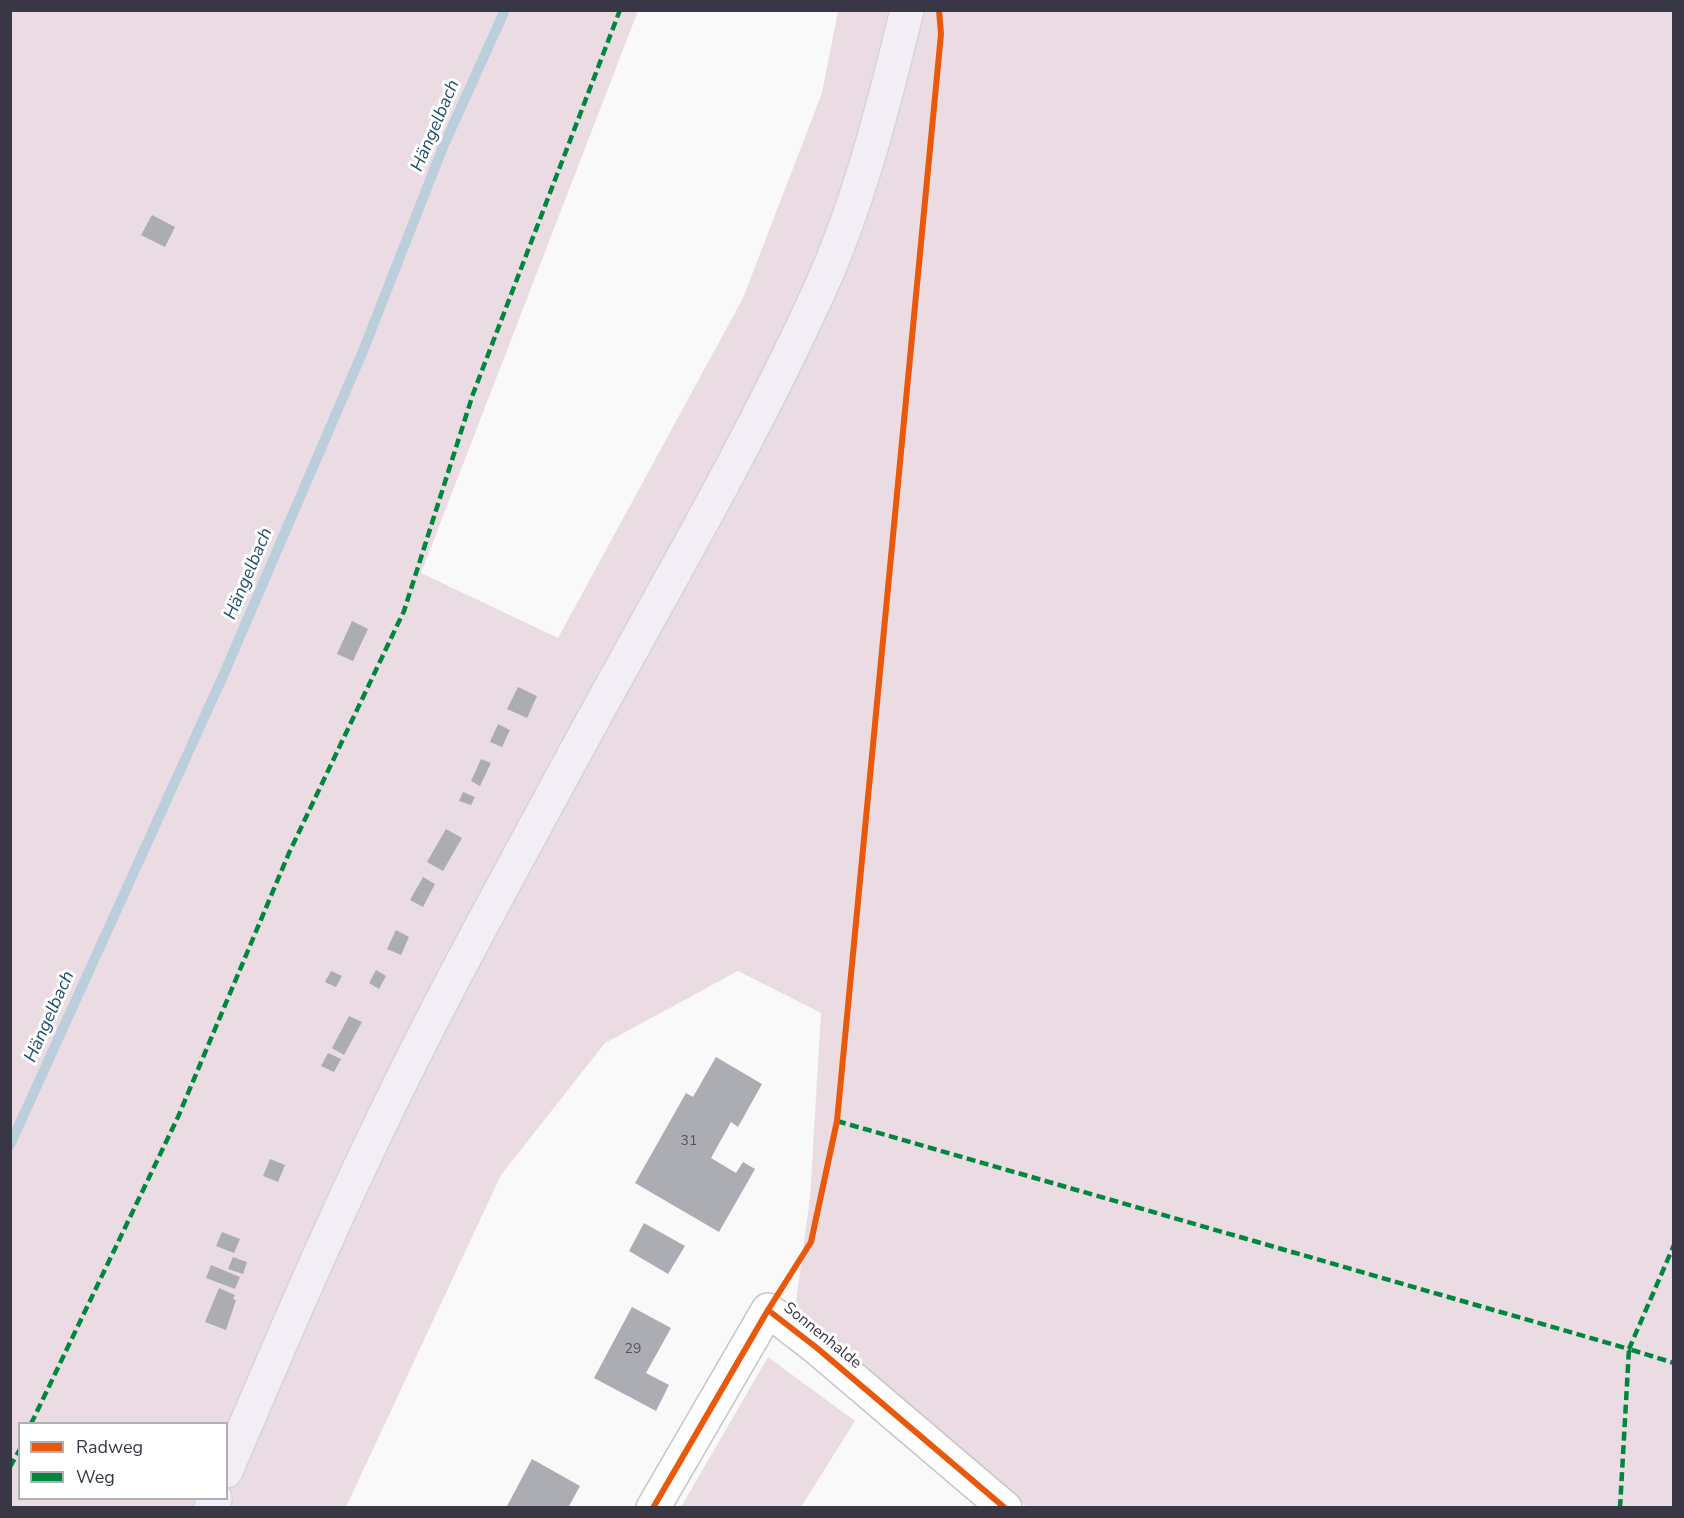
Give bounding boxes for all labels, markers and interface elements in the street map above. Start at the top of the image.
water label: Hängelbach [407,77,465,175]
water label: Hängelbach [220,525,278,623]
water label: Hängelbach [20,968,80,1066]
house number: 31 [681,1134,697,1150]
street label: Sonnenhalde [779,1299,865,1373]
house number: 29 [625,1342,641,1358]
legend [18,1422,228,1500]
text: Radweg [76,1435,143,1459]
text: Weg [76,1465,115,1489]

